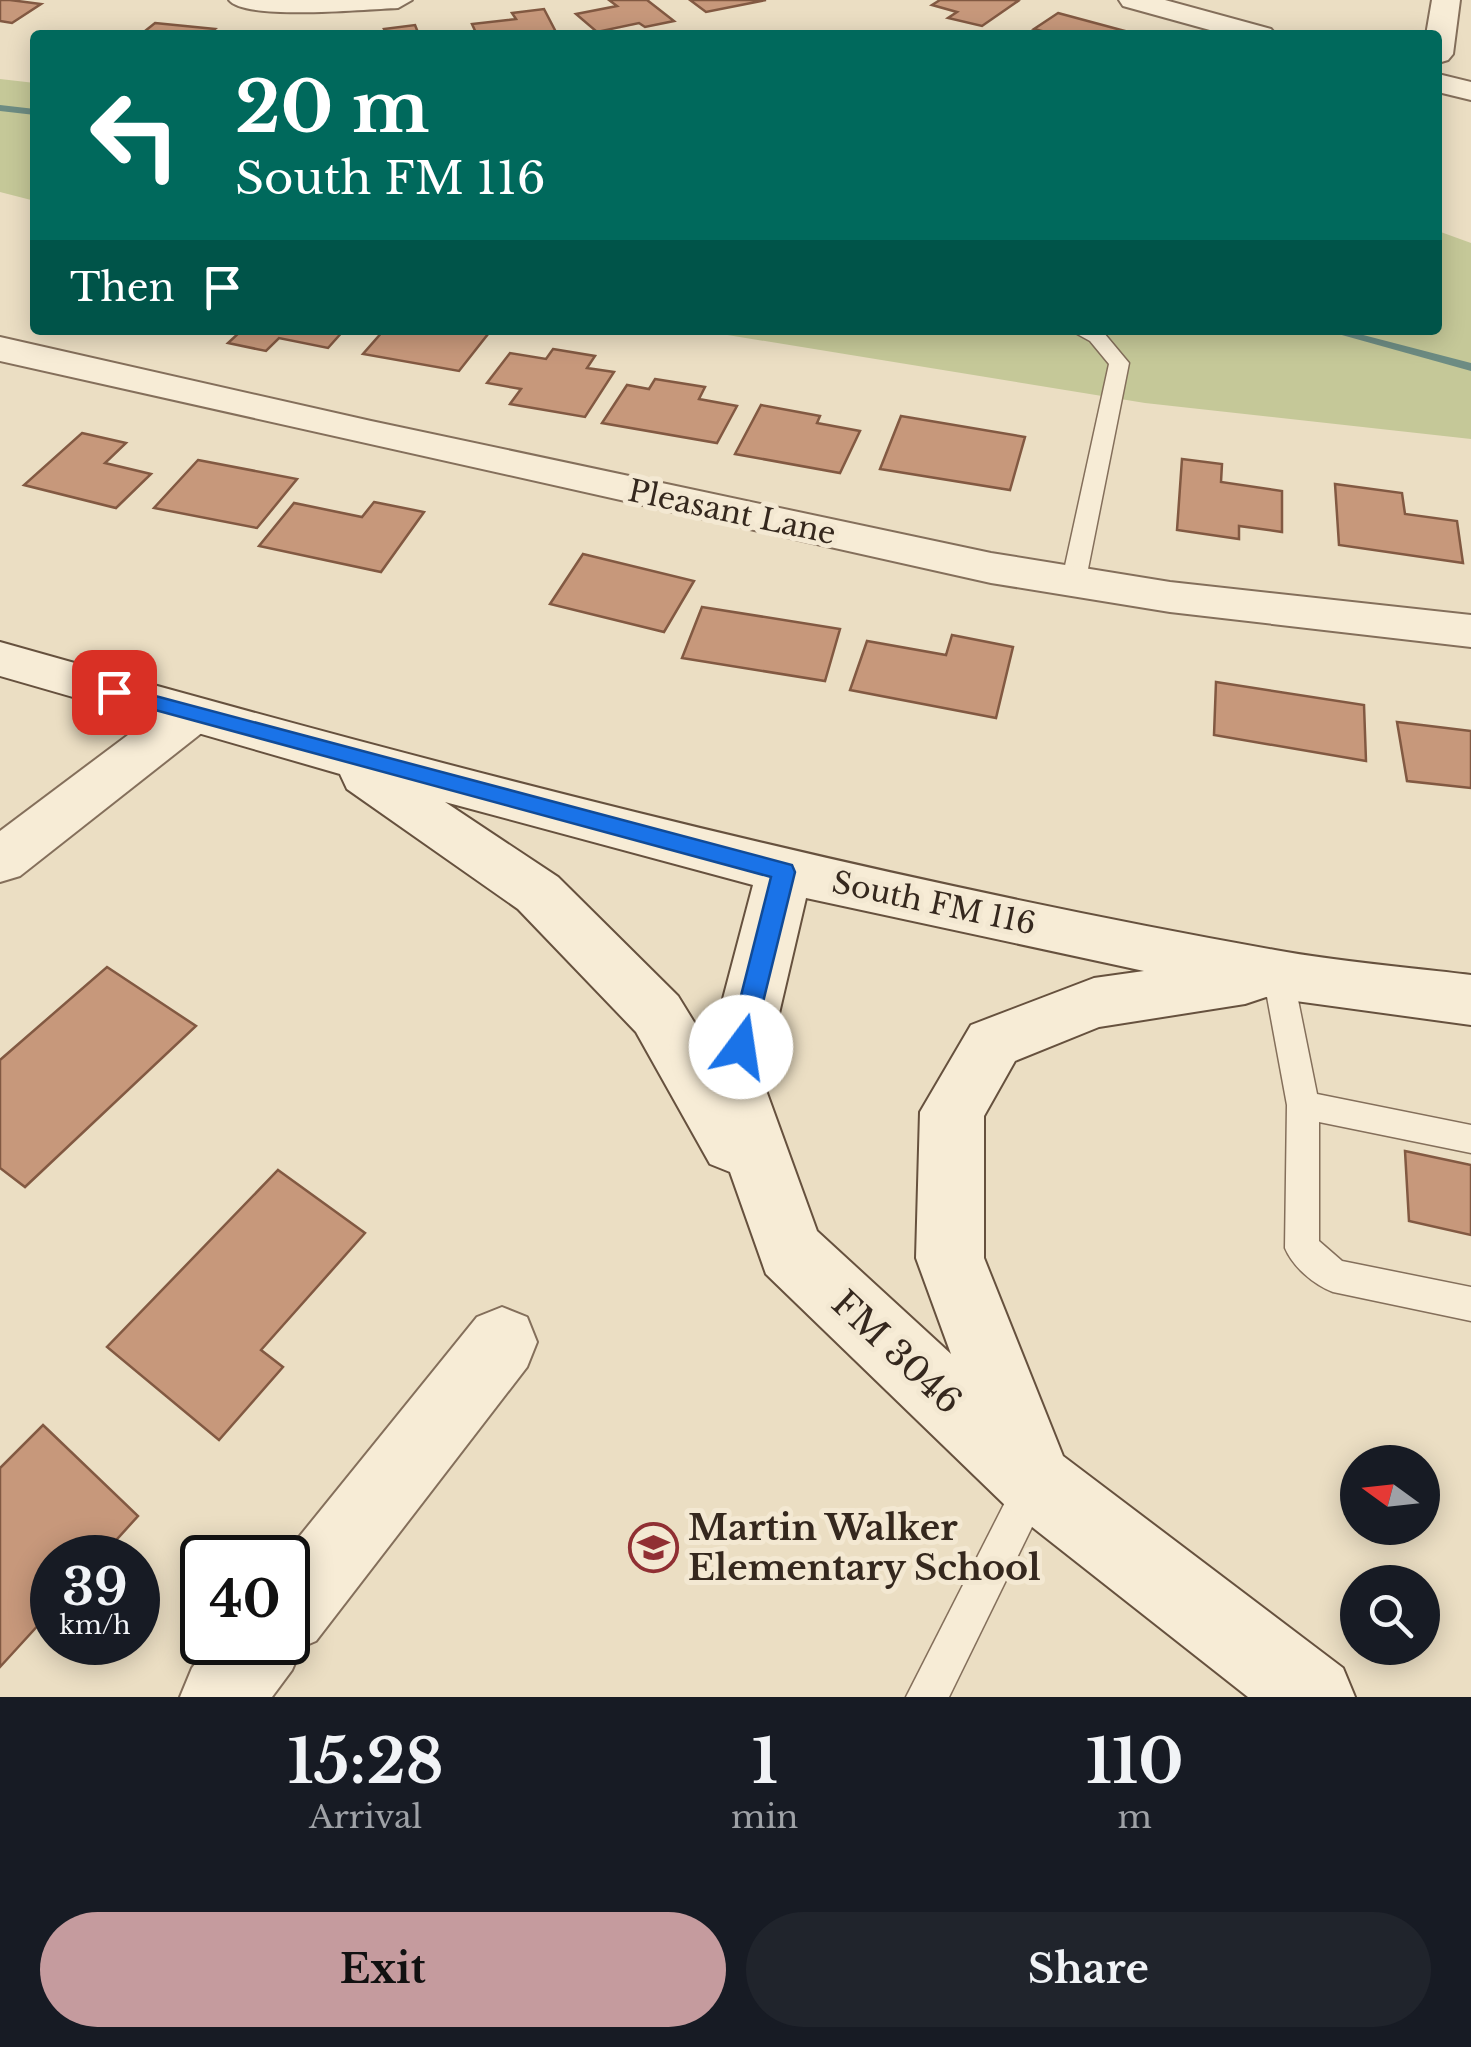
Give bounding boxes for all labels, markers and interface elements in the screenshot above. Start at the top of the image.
text: 20 m [235,64,429,151]
icon: left [70,70,200,200]
text: South FM 116 [235,150,546,206]
icon: arrive [195,260,250,315]
text: Then [70,264,175,311]
street label: Pleasant Lane [625,472,839,552]
pin [72,650,157,735]
icon: arrive [87,665,142,720]
street label: South FM 116 [829,863,1039,943]
position arrow [689,995,793,1099]
street label: FM 3046 [823,1281,971,1423]
north arrow [1340,1445,1440,1545]
map controls [1340,1445,1440,1665]
place label: Martin Walker Elementary School [688,1506,1041,1589]
school or university icon: Martin Walker Elementary School [627,1521,679,1573]
speed limit sign: 40 [180,1535,310,1665]
text: 39 [62,1556,128,1619]
button: search [1340,1565,1440,1665]
text: km/h [60,1610,130,1641]
text: 15:28 [288,1725,444,1799]
text: 1 [752,1725,778,1799]
text: 110 [1086,1725,1183,1799]
text: Arrival [309,1797,422,1837]
text: min [731,1797,798,1837]
text: m [1118,1797,1152,1837]
button: Exit [40,1912,726,2027]
button: Share [746,1912,1431,2027]

